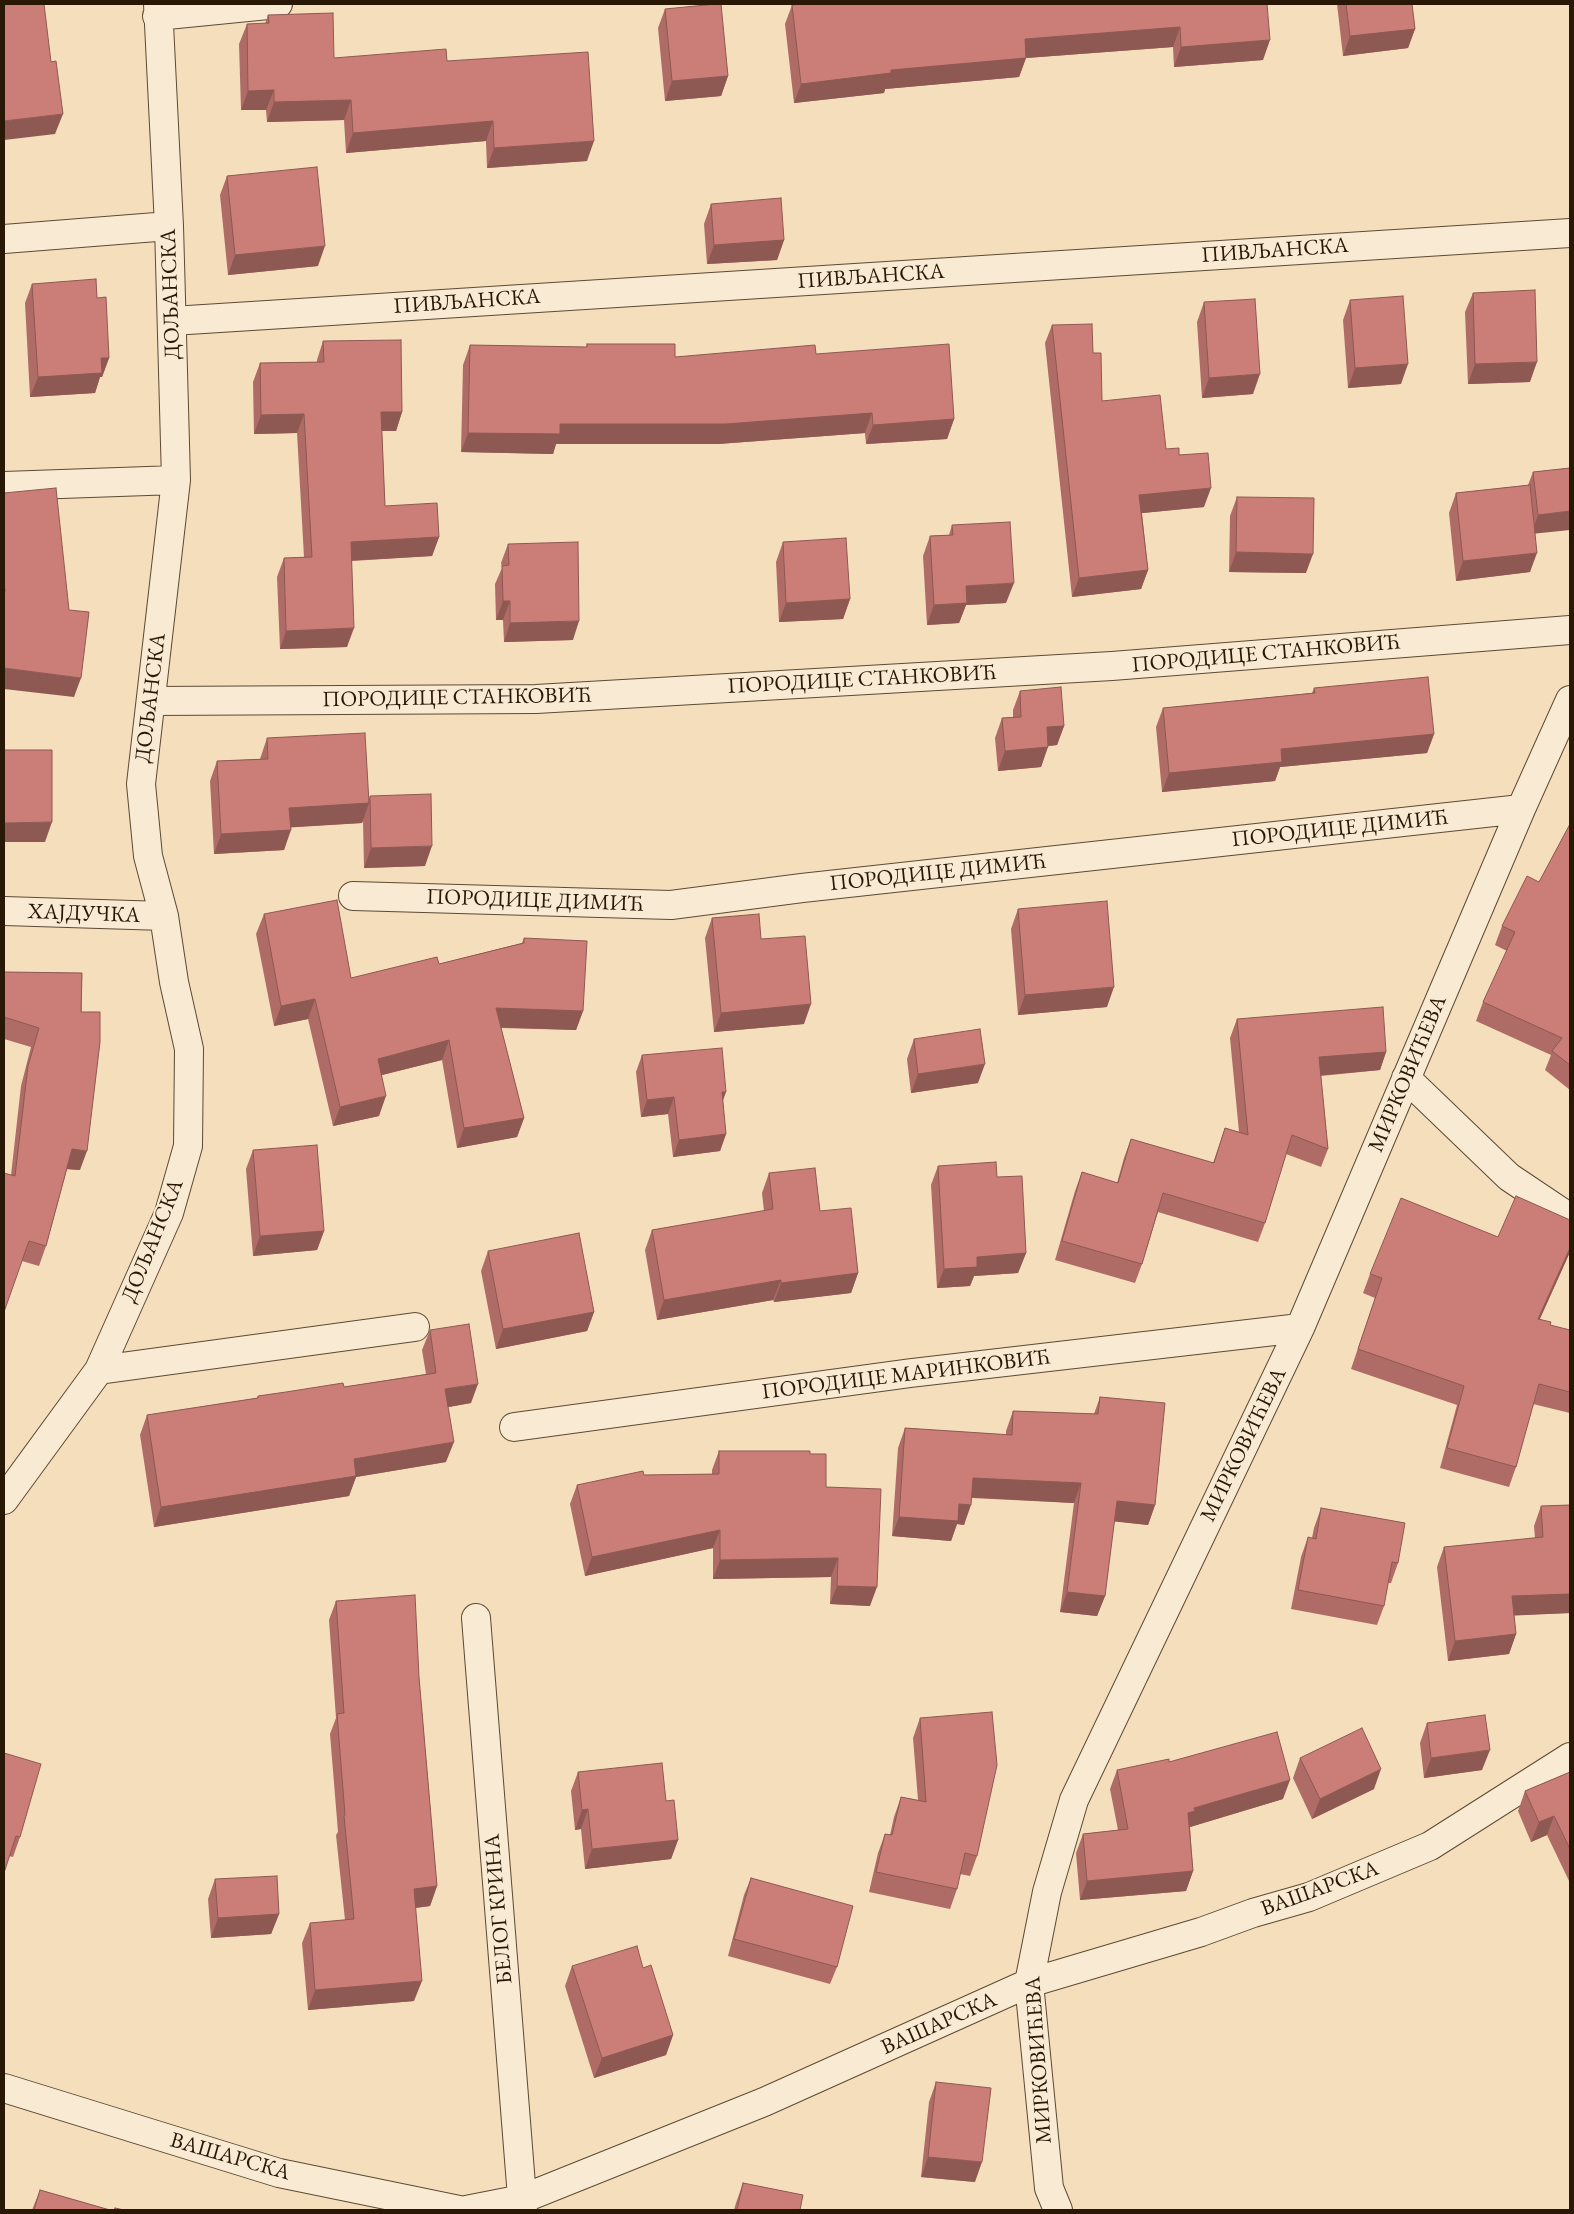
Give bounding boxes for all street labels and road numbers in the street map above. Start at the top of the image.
street label: ДОЉАНСКА [156,228,186,360]
street label: ПИВЉАНСКА [1201,233,1349,269]
street label: ПИВЉАНСКА [797,259,945,295]
street label: ПИВЉАНСКА [393,284,541,320]
street label: ПОРОДИЦЕ СТАНКОВИЋ [1131,629,1401,679]
street label: ДОЉАНСКА [130,631,172,765]
street label: ПОРОДИЦЕ СТАНКОВИЋ [727,660,997,700]
street label: ПОРОДИЦЕ СТАНКОВИЋ [322,682,592,714]
street label: ПОРОДИЦЕ ДИМИЋ [1230,804,1450,854]
street label: ПОРОДИЦЕ ДИМИЋ [828,848,1048,898]
street label: ПОРОДИЦЕ ДИМИЋ [426,884,644,918]
street label: ХАЈДУЧКА [27,899,141,929]
street label: МИРКОВИЋЕВА [1363,992,1453,1156]
street label: ДОЉАНСКА [116,1175,190,1307]
street label: ПОРОДИЦЕ МАРИНКОВИЋ [760,1344,1052,1406]
street label: МИРКОВИЋЕВА [1195,1364,1293,1526]
street label: БЕЛОГ КРИНА [479,1833,519,1985]
street label: ВАШАРСКА [1257,1855,1383,1923]
street label: МИРКОВИЋЕВА [1020,1975,1058,2145]
street label: ВАШАРСКА [877,1987,1001,2061]
street label: ВАШАРСКА [167,2127,293,2187]

